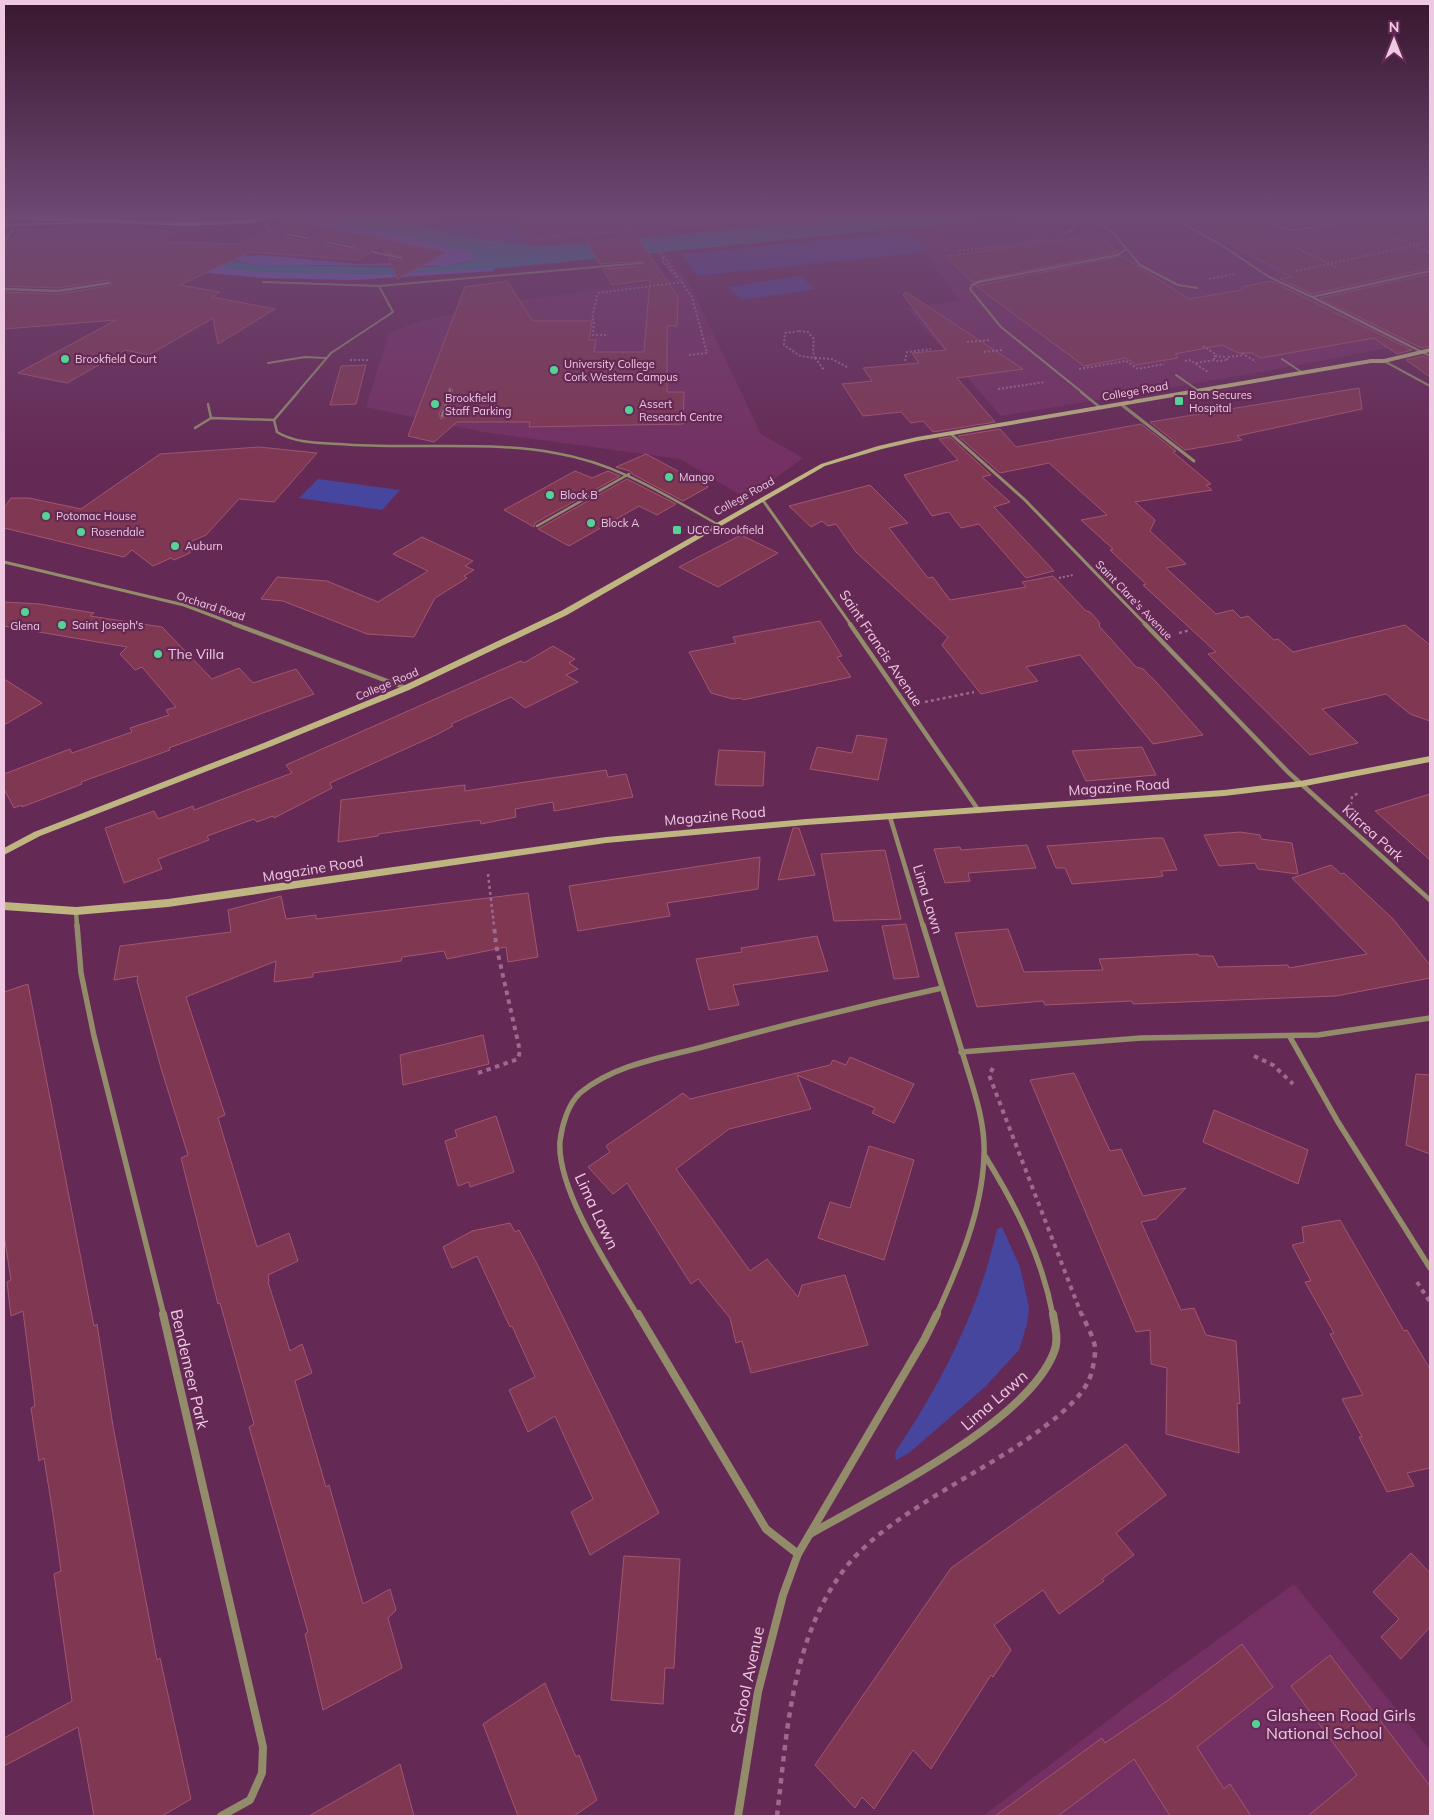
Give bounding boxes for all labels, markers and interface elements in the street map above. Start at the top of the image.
north arrow [1369,15,1419,65]
text: N [1389,18,1399,36]
place label: Brookfield Court [75,352,157,366]
marker: Brookfield Court [59,353,71,365]
place label: University College Cork Western Campus [564,357,678,384]
marker: University College Cork Western Campus [548,364,560,376]
street label: College Road [1101,378,1169,404]
place label: Bon Secures Hospital [1189,388,1252,415]
place label: Brookfield Staff Parking [445,391,511,418]
marker: Bon Secures Hospital [1173,395,1185,407]
place label: Assert Research Centre [639,397,723,424]
marker: Brookfield Staff Parking [429,398,441,410]
marker: Assert Research Centre [623,404,635,416]
place label: Mango [679,470,714,484]
marker: Mango [663,471,675,483]
street label: College Road [711,474,777,518]
place label: Block B [560,488,598,502]
marker: Block B [544,489,556,501]
place label: Potomac House [56,509,136,523]
marker: Potomac House [40,510,52,522]
place label: Block A [601,516,639,530]
marker: Block A [585,517,597,529]
place label: UCC Brookfield [687,523,764,537]
marker: UCC Brookfield [671,524,683,536]
place label: Rosendale [91,525,144,539]
marker: Rosendale [75,526,87,538]
place label: Auburn [185,539,223,553]
marker: Auburn [169,540,181,552]
street label: Saint Clare's Avenue [1093,557,1175,643]
street label: Saint Francis Avenue [835,587,927,709]
street label: Orchard Road [175,588,247,624]
marker: Glena [19,606,31,618]
place label: Saint Joseph's [72,618,144,632]
place label: Glena [10,619,40,633]
marker: Saint Joseph's [56,619,68,631]
place label: The Villa [168,645,224,663]
marker: The Villa [152,648,164,660]
street label: College Road [353,664,421,704]
street label: Magazine Road [1068,774,1170,800]
street label: Kilcrea Park [1339,801,1408,866]
street label: Magazine Road [664,803,766,829]
street label: Magazine Road [261,852,365,886]
street label: Lima Lawn [909,862,947,936]
street label: Lima Lawn [571,1170,623,1252]
street label: Bendemeer Park [166,1307,214,1432]
street label: Lima Lawn [957,1366,1031,1434]
street label: School Avenue [726,1624,768,1736]
place label: Glasheen Road Girls National School [1266,1705,1416,1743]
marker: Glasheen Road Girls National School [1250,1718,1262,1730]

